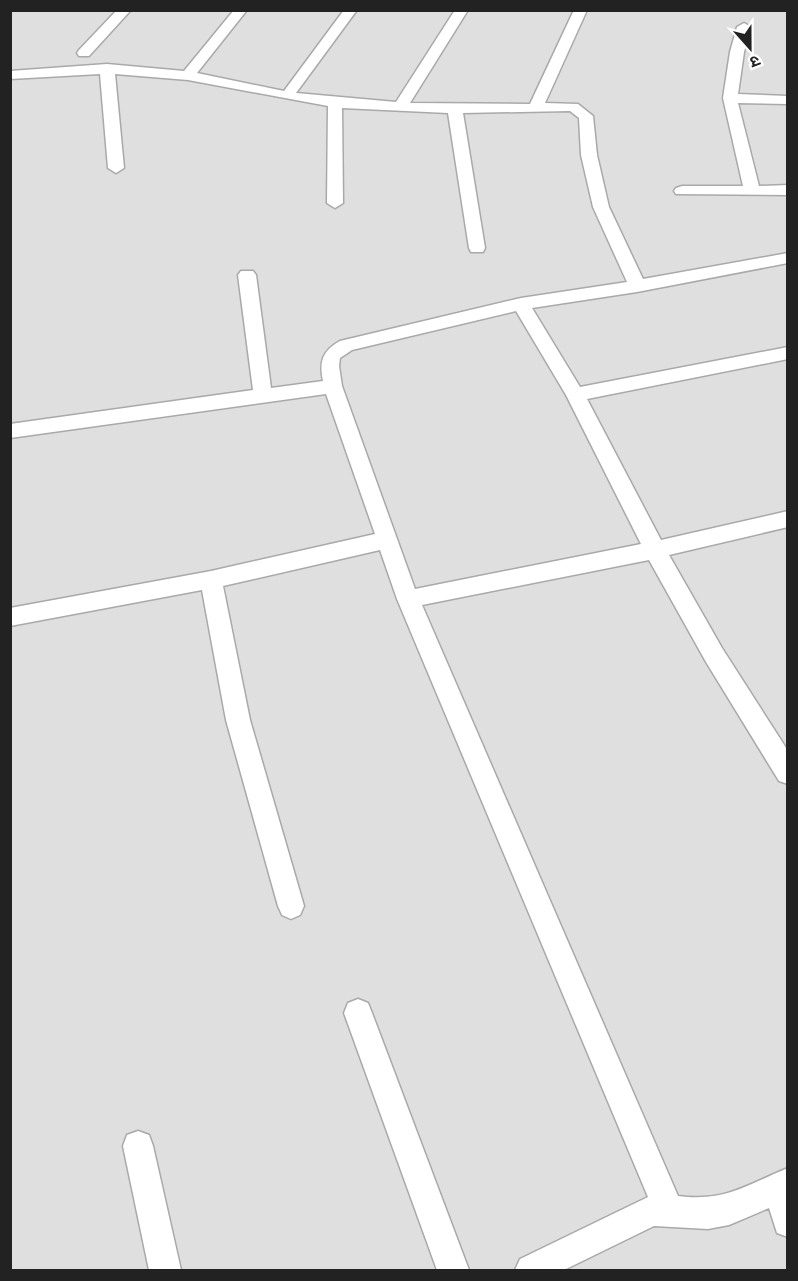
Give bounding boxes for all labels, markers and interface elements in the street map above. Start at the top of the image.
north arrow [720,18,780,78]
text: उ [746,50,763,73]

